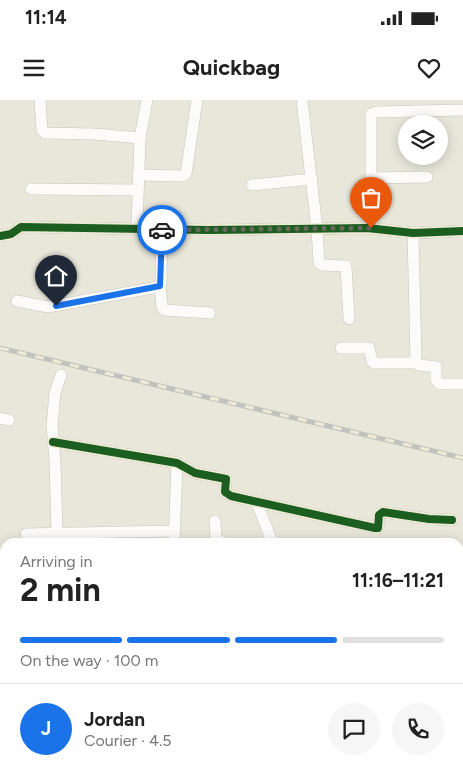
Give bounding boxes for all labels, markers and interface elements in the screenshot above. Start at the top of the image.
text: 11:14 [25,6,67,29]
icon: menu [20,54,48,82]
text: Quickbag [183,54,280,81]
icon: heart [415,54,443,82]
map controls [398,115,448,165]
button: layers [398,115,448,165]
pin [350,177,392,228]
icon: bag [357,184,385,212]
courier [137,205,187,255]
icon: car [148,216,176,244]
pin [35,255,77,306]
icon: home [42,262,70,290]
text: Arriving in [20,552,92,571]
text: 11:16–11:21 [352,569,444,592]
text: 2 min [20,571,101,609]
text: On the way · 100 m [20,651,158,670]
button: chat [328,703,380,755]
button: phone [392,703,444,755]
text: Jordan [84,708,145,731]
text: J [41,717,51,740]
text: Courier · 4.5 [84,731,171,750]

